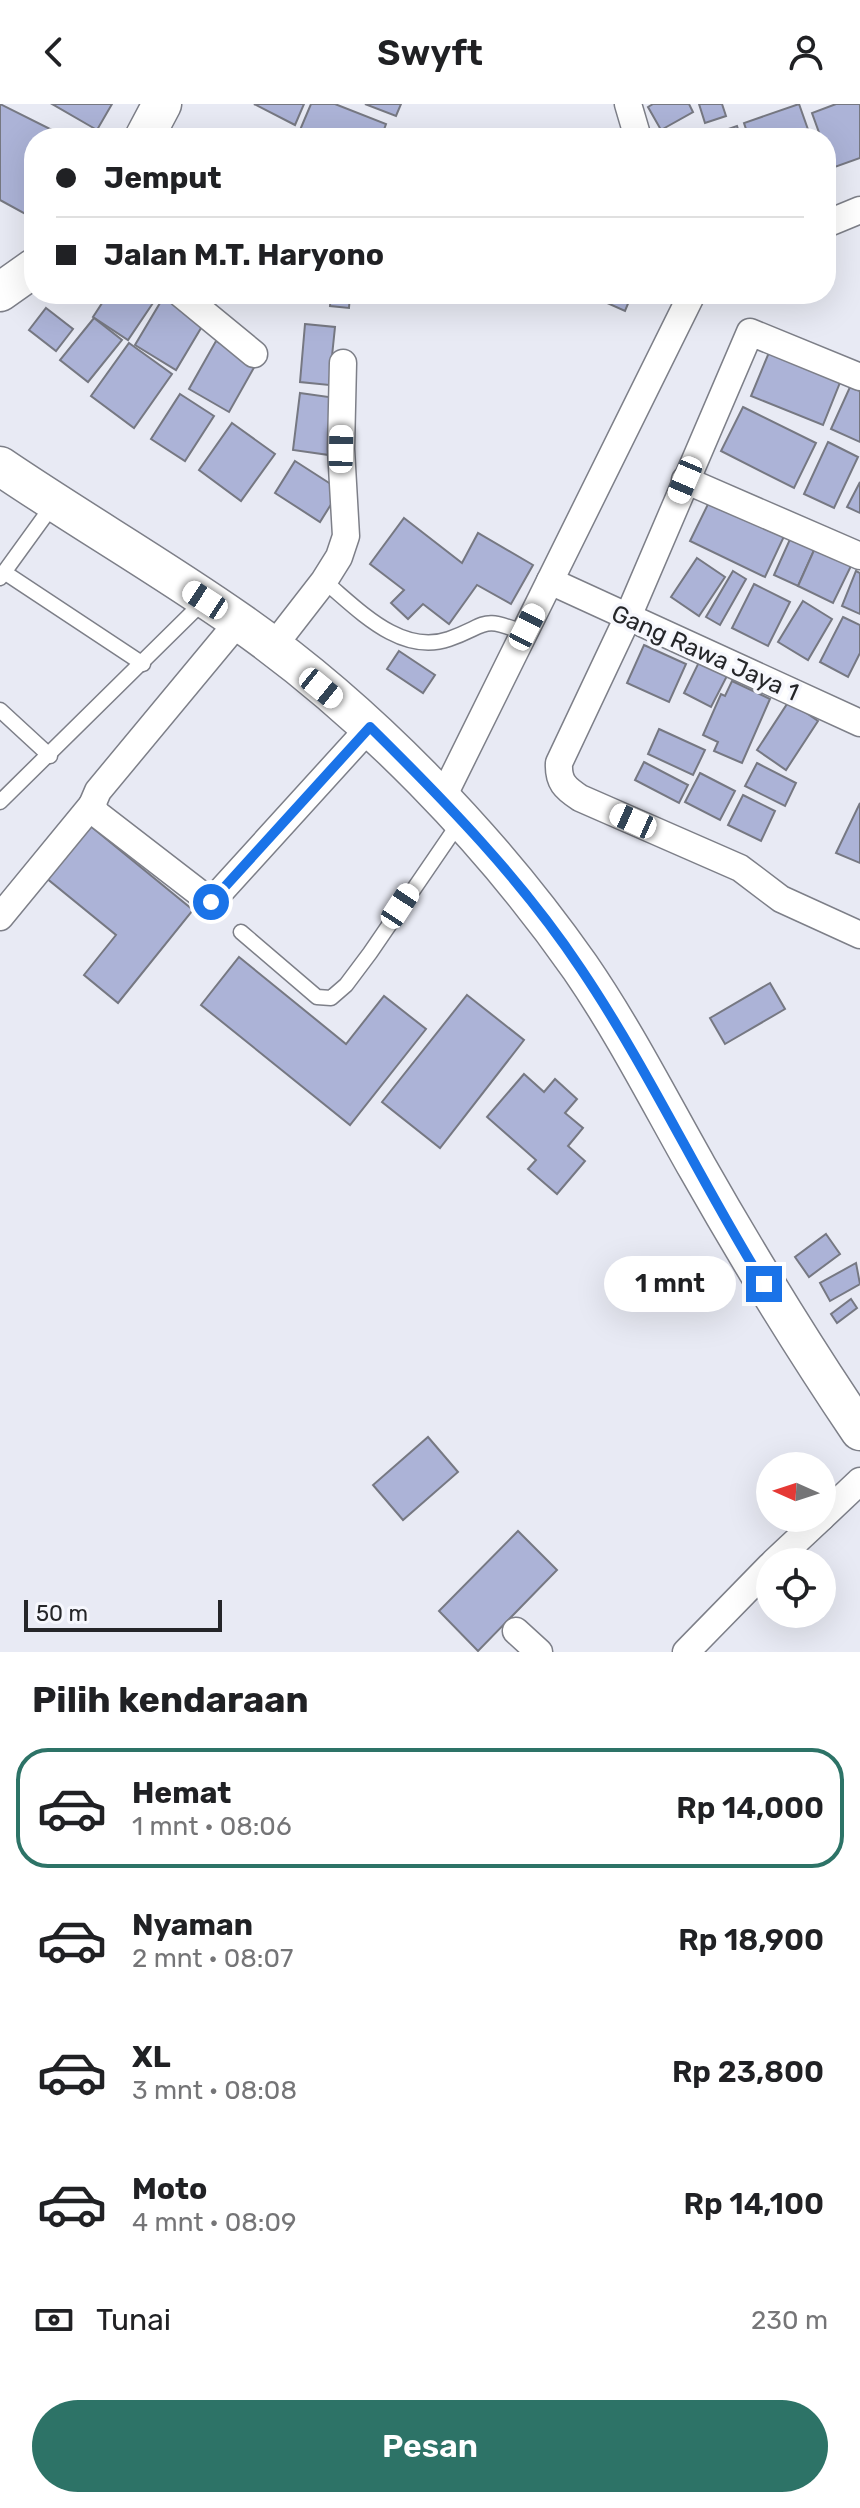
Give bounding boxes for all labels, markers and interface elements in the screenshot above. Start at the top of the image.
icon: back [32,30,76,74]
icon: person [784,30,828,74]
text: Swyft [377,31,483,74]
text: Jemput [104,160,222,196]
text: Jalan M.T. Haryono [104,237,384,273]
car [329,425,353,473]
car [665,453,705,507]
car [178,577,232,623]
street label: Gang Rawa Jaya 1 [607,599,803,707]
car [505,600,549,654]
car [295,664,347,712]
car [606,800,660,842]
car [377,879,423,933]
route start [193,884,229,920]
callout: 1 mnt [604,1256,736,1312]
route end [746,1266,782,1302]
text: 1 mnt [635,1268,705,1299]
north arrow [756,1452,836,1532]
map controls [756,1452,836,1628]
button: locate [756,1548,836,1628]
scale bar [24,1596,222,1632]
text: 50 m [36,1600,88,1627]
text: Pilih kendaraan [32,1678,309,1721]
icon: car [36,1772,108,1844]
text: Hemat [132,1775,231,1811]
text: Rp 14,000 [676,1790,824,1826]
text: 1 mnt · 08:06 [132,1811,292,1842]
icon: car [36,1904,108,1976]
text: Nyaman [132,1907,253,1943]
text: Rp 18,900 [678,1922,824,1958]
text: 2 mnt · 08:07 [132,1943,293,1974]
icon: car [36,2036,108,2108]
text: XL [132,2039,171,2075]
text: Rp 23,800 [672,2054,824,2090]
text: 3 mnt · 08:08 [132,2075,297,2106]
icon: car [36,2168,108,2240]
text: Moto [132,2171,207,2207]
text: Rp 14,100 [684,2186,824,2222]
text: 4 mnt · 08:09 [132,2207,296,2238]
icon: cash [32,2298,76,2342]
text: Tunai [96,2302,171,2338]
text: 230 m [751,2305,828,2336]
button: Pesan [32,2400,828,2492]

